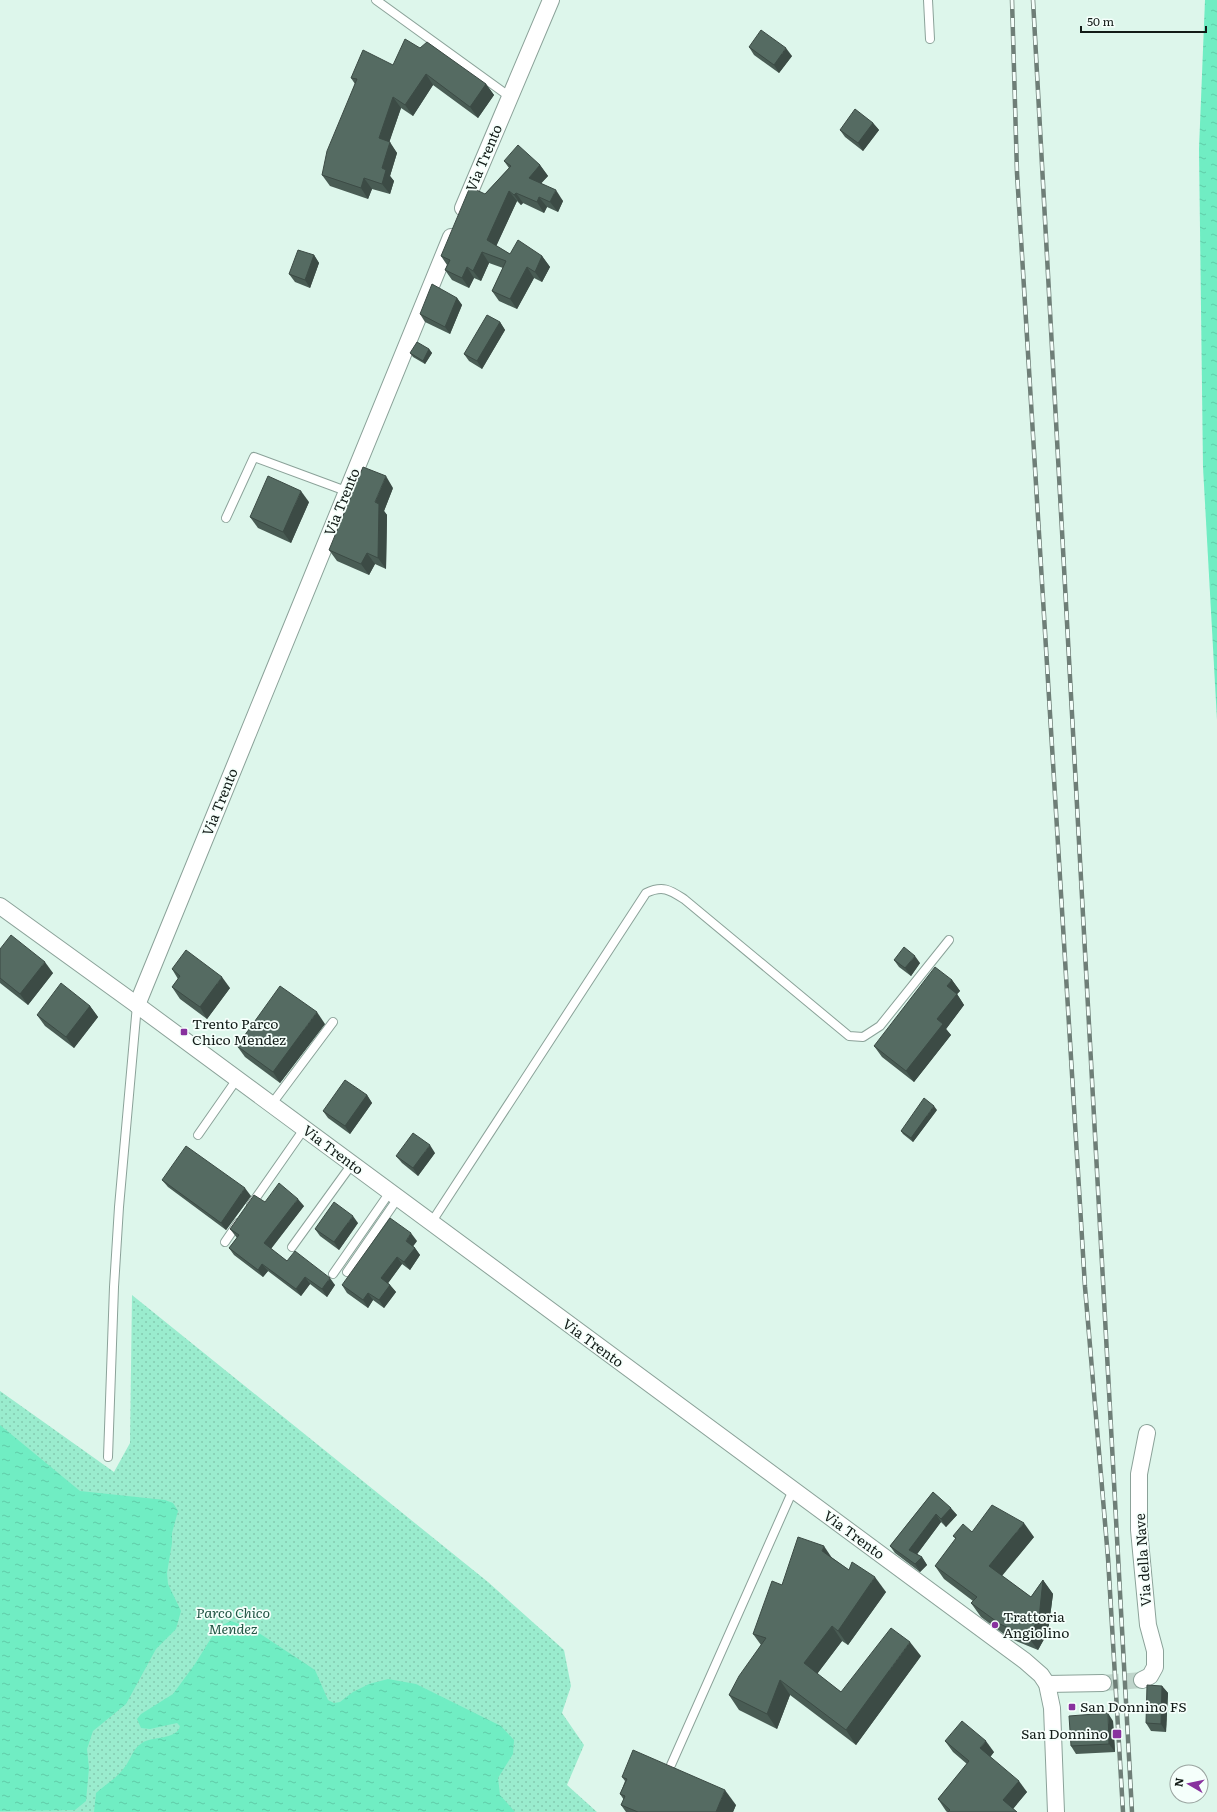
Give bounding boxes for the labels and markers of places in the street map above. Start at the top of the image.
place label: Trento Parco Chico Mendez [192,1013,286,1049]
marker: Trento Parco Chico Mendez [179,1027,189,1037]
place label: Trattoria Angiolino [1003,1606,1070,1642]
marker: Trattoria Angiolino [990,1620,1000,1630]
place label: San Donnino FS [1080,1696,1187,1716]
marker: San Donnino FS [1067,1702,1077,1712]
place label: San Donnino [1021,1723,1108,1743]
marker: San Donnino [1111,1728,1123,1740]

